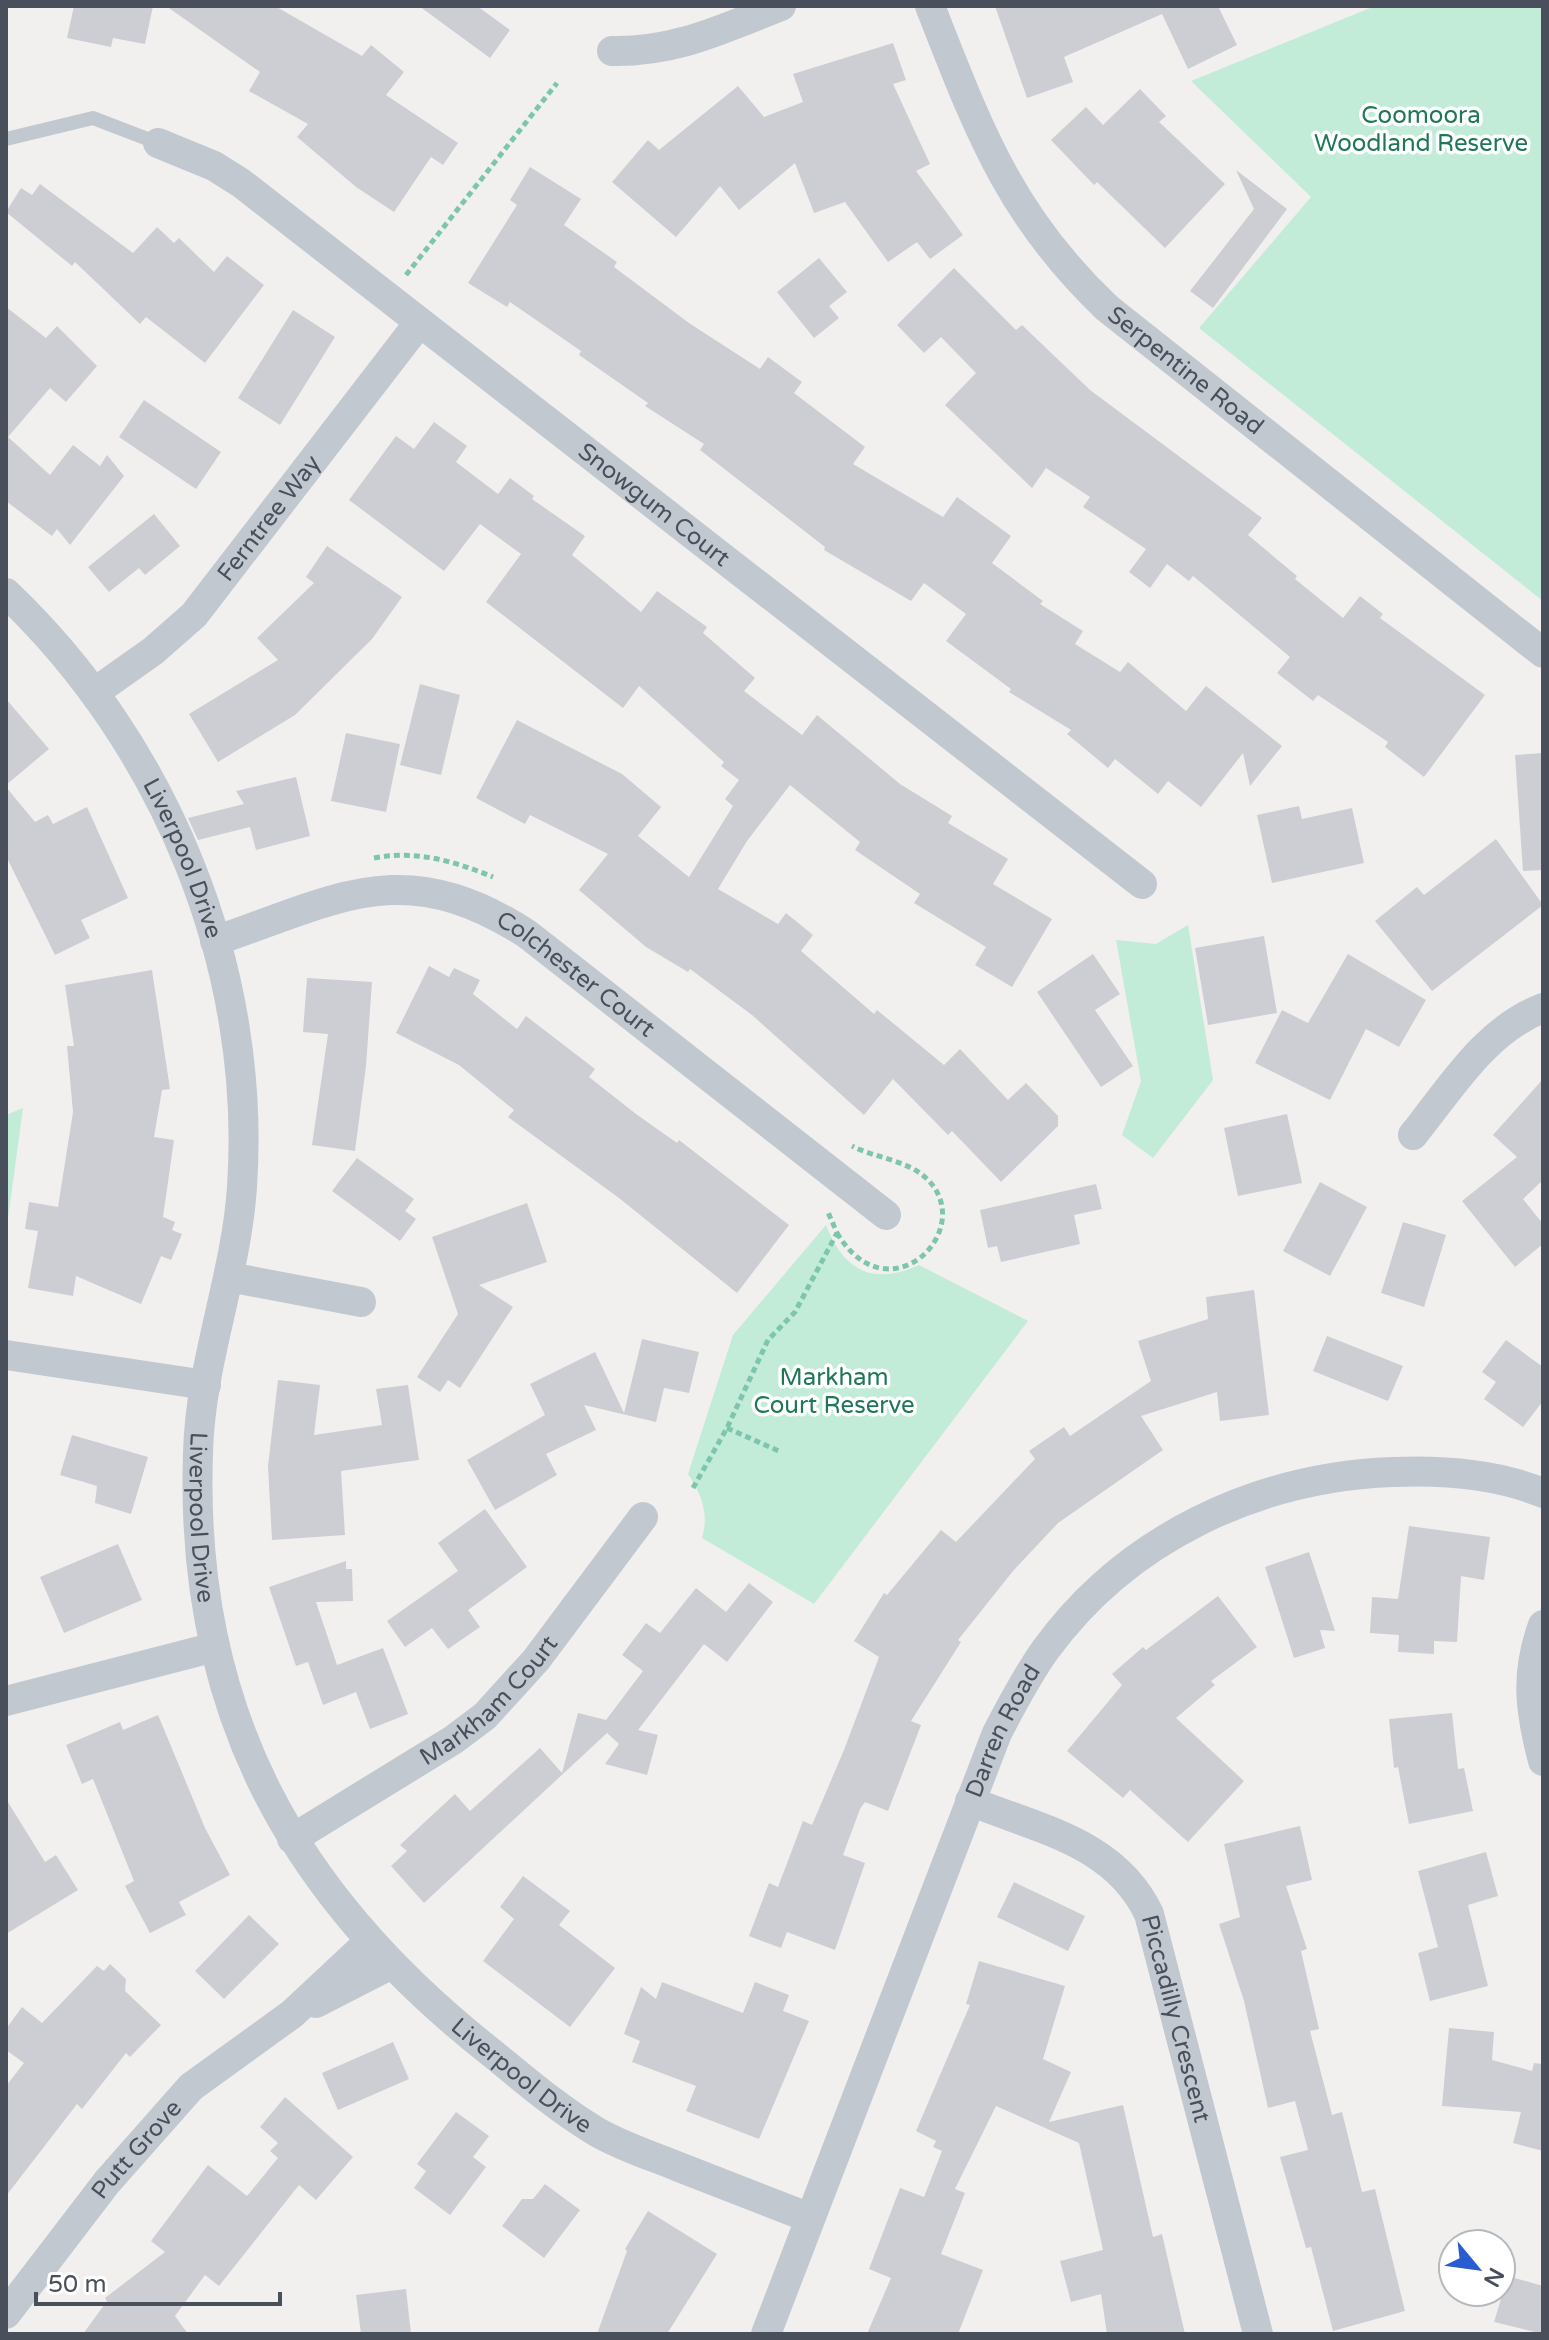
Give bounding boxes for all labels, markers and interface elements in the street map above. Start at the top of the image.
park label: Coomoora Woodland Reserve [1314,101,1528,158]
street label: Serpentine Road [1102,300,1269,441]
street label: Snowgum Court [572,437,736,573]
street label: Ferntree Way [211,449,327,587]
street label: Liverpool Drive [136,773,228,942]
street label: Colchester Court [491,905,660,1043]
park label: Markham Court Reserve [753,1363,915,1420]
street label: Liverpool Drive [182,1431,220,1605]
street label: Markham Court [414,1630,564,1772]
street label: Darren Road [960,1659,1047,1802]
street label: Piccadilly Crescent [1135,1912,1217,2126]
street label: Liverpool Drive [445,2012,597,2140]
street label: Putt Grove [85,2094,188,2205]
north arrow [1437,2228,1517,2308]
scale bar [36,2256,280,2306]
text: N [1478,2263,1509,2291]
text: 50 m [48,2270,106,2299]

